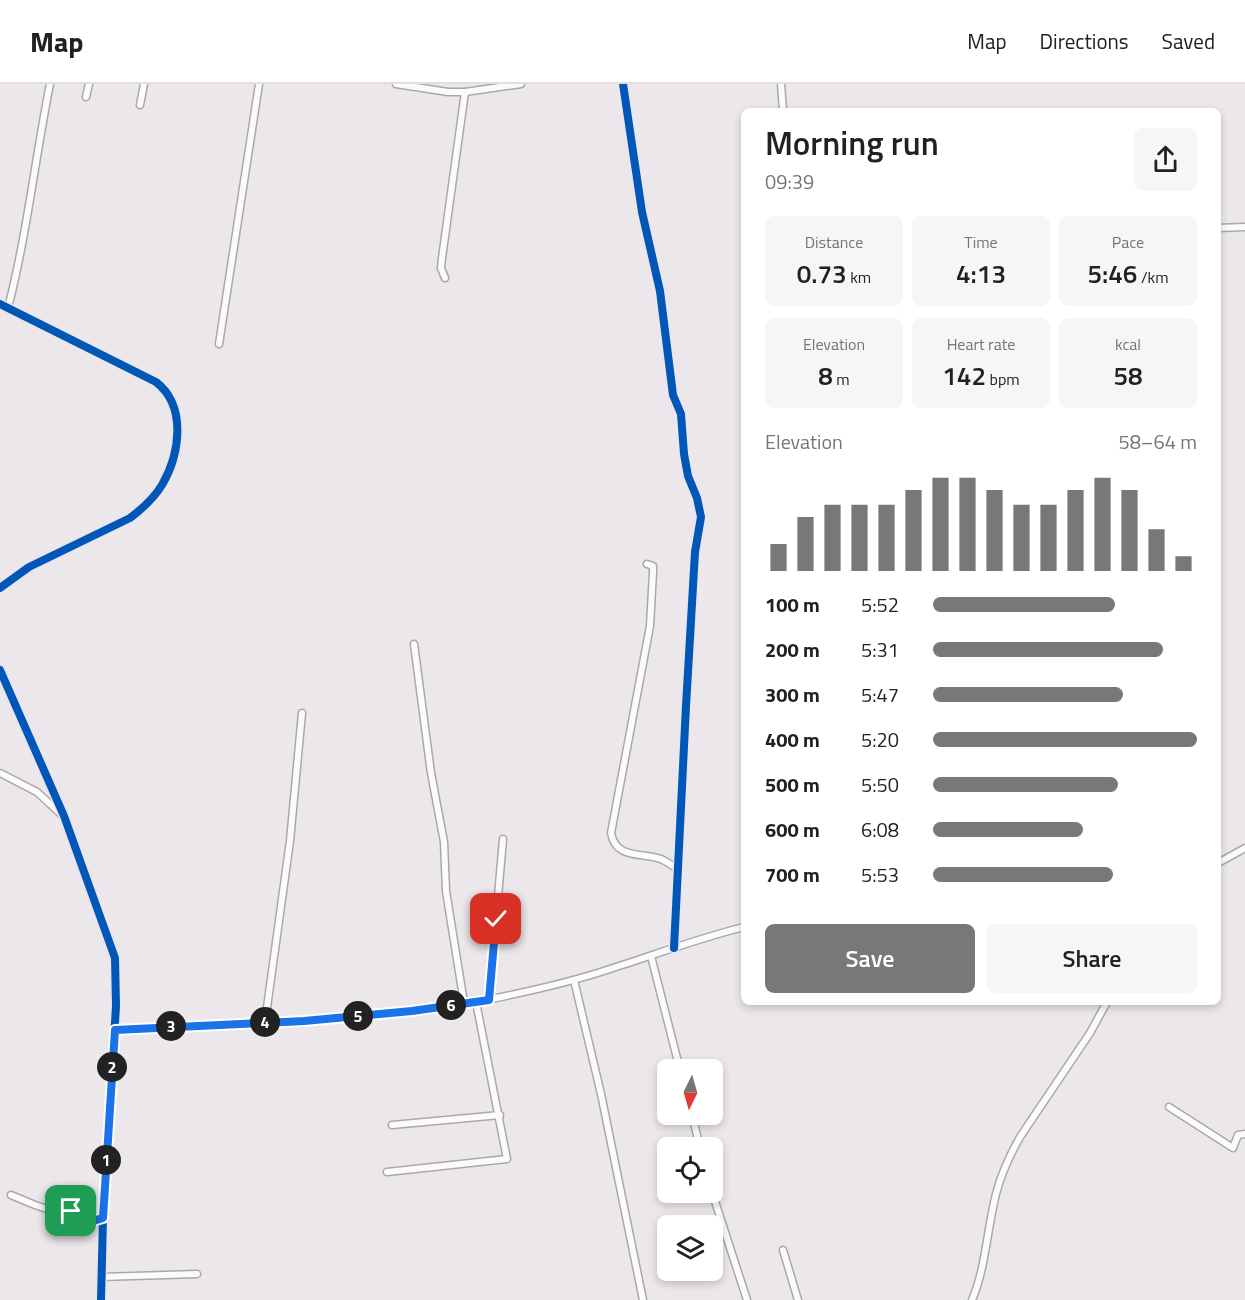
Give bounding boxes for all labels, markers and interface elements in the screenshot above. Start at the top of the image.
text: Map [30,20,84,63]
text: Map [967,25,1007,57]
text: Directions [1040,25,1129,57]
text: Saved [1162,25,1215,57]
text: Morning run [765,118,939,168]
button: share [1134,128,1197,191]
text: 09:39 [765,166,814,197]
text: Distance [805,230,863,254]
text: Time [964,230,998,254]
text: Pace [1112,230,1144,254]
text: 0.73 [797,254,847,293]
text: 4:13 [956,254,1006,293]
text: 5:46 [1087,254,1137,293]
text: km [847,265,871,289]
text: /km [1137,265,1169,289]
text: Elevation [803,332,865,356]
text: Heart rate [947,332,1015,356]
text: kcal [1115,332,1141,356]
text: 8 [818,356,833,395]
text: 142 [942,356,986,395]
text: 58 [1113,356,1143,395]
text: m [833,367,850,391]
text: bpm [986,367,1020,391]
text: Elevation [765,426,843,457]
text: 58–64 m [1118,426,1197,457]
text: 100 m [765,589,820,620]
text: 5:52 [861,589,899,620]
text: 200 m [765,634,820,665]
text: 5:31 [861,634,899,665]
text: 300 m [765,679,820,710]
text: 5:47 [861,679,899,710]
text: 400 m [765,724,820,755]
text: 5:20 [861,724,899,755]
text: 500 m [765,769,820,800]
text: 5:50 [861,769,899,800]
text: 600 m [765,814,820,845]
text: 6:08 [861,814,899,845]
text: 700 m [765,859,820,890]
text: 5:53 [861,859,899,890]
pin [470,893,521,944]
icon: check [479,902,512,935]
button: Save [765,924,975,993]
button: Share [987,924,1197,993]
pin: 6 [436,990,466,1020]
text: 6 [447,993,455,1017]
pin: 5 [343,1001,373,1031]
text: 5 [354,1004,362,1028]
pin: 4 [250,1007,280,1037]
text: 4 [261,1010,269,1034]
pin: 3 [156,1011,186,1041]
text: 3 [167,1014,175,1038]
pin: 2 [97,1052,127,1082]
text: 2 [108,1055,116,1079]
north arrow [657,1059,723,1125]
map controls [657,1059,723,1281]
button: locate [657,1137,723,1203]
pin: 1 [91,1145,121,1175]
text: 1 [102,1148,110,1172]
pin [45,1185,96,1236]
icon: arrive [54,1194,87,1227]
button: layers [657,1215,723,1281]

